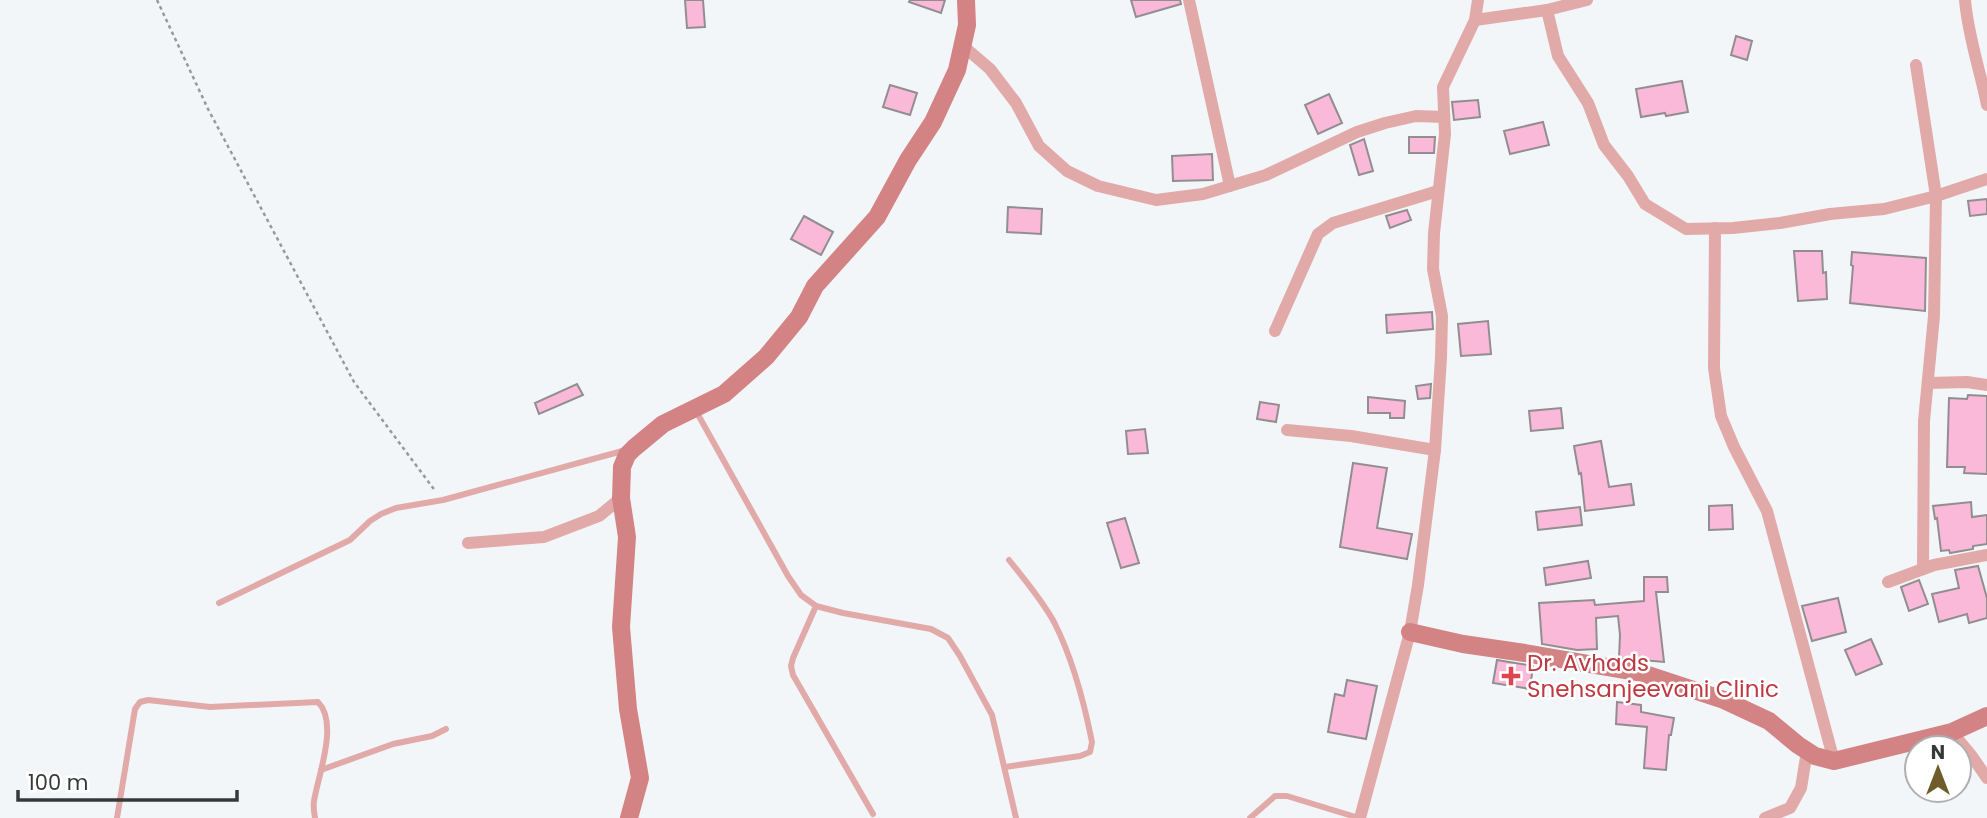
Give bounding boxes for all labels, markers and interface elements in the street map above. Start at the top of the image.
place label: Dr. Avhads Snehsanjeevani Clinic [1527,647,1779,705]
marker: Dr. Avhads Snehsanjeevani Clinic [1501,666,1521,686]
north arrow [1903,734,1973,804]
text: N [1931,739,1945,766]
scale bar [18,758,236,802]
text: 100 m [28,768,88,797]

